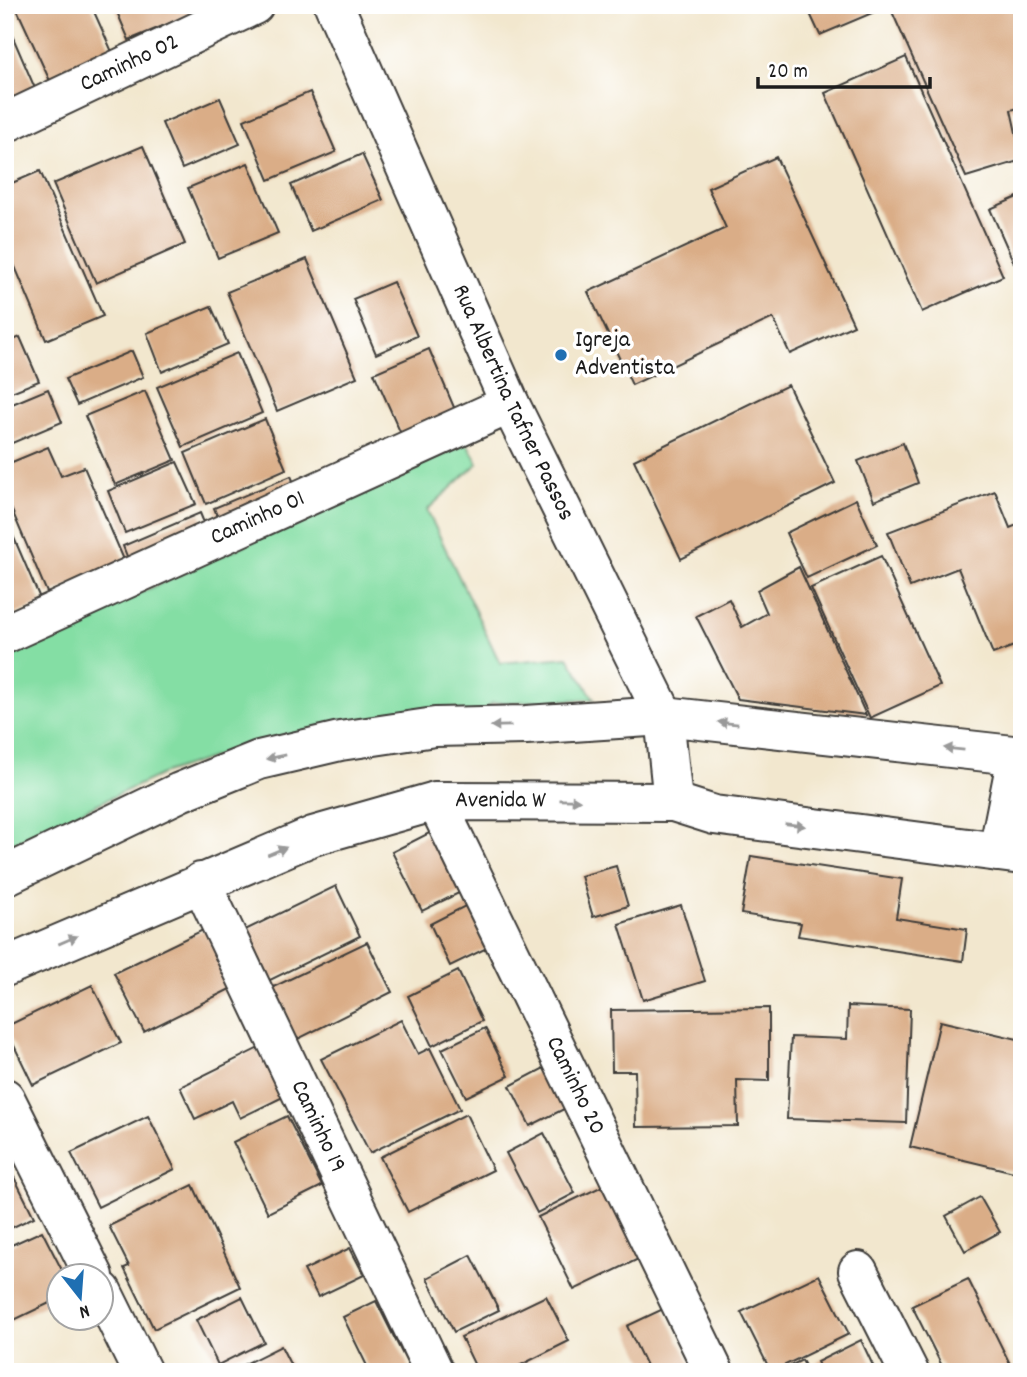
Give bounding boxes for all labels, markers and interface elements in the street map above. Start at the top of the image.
street label: Caminho 02 [75,26,185,102]
scale bar [758,46,929,90]
text: 20 m [768,58,808,88]
street label: Rua Albertina Tafner Passos [443,279,582,527]
place label: Igreja Adventista [575,324,675,386]
marker: Igreja Adventista [553,347,569,363]
street label: Caminho 01 [205,482,311,555]
one-way arrow [717,718,739,729]
one-way arrow [490,720,512,732]
one-way arrow [943,743,965,754]
one-way arrow [265,751,287,762]
street label: Avenida W [455,784,546,818]
one-way arrow [559,794,581,806]
one-way arrow [784,820,806,831]
one-way arrow [267,845,287,857]
one-way arrow [58,934,78,946]
street label: Caminho 20 [536,1031,613,1141]
street label: Caminho 19 [281,1075,354,1179]
north arrow [46,1262,116,1332]
text: N [76,1296,92,1324]

